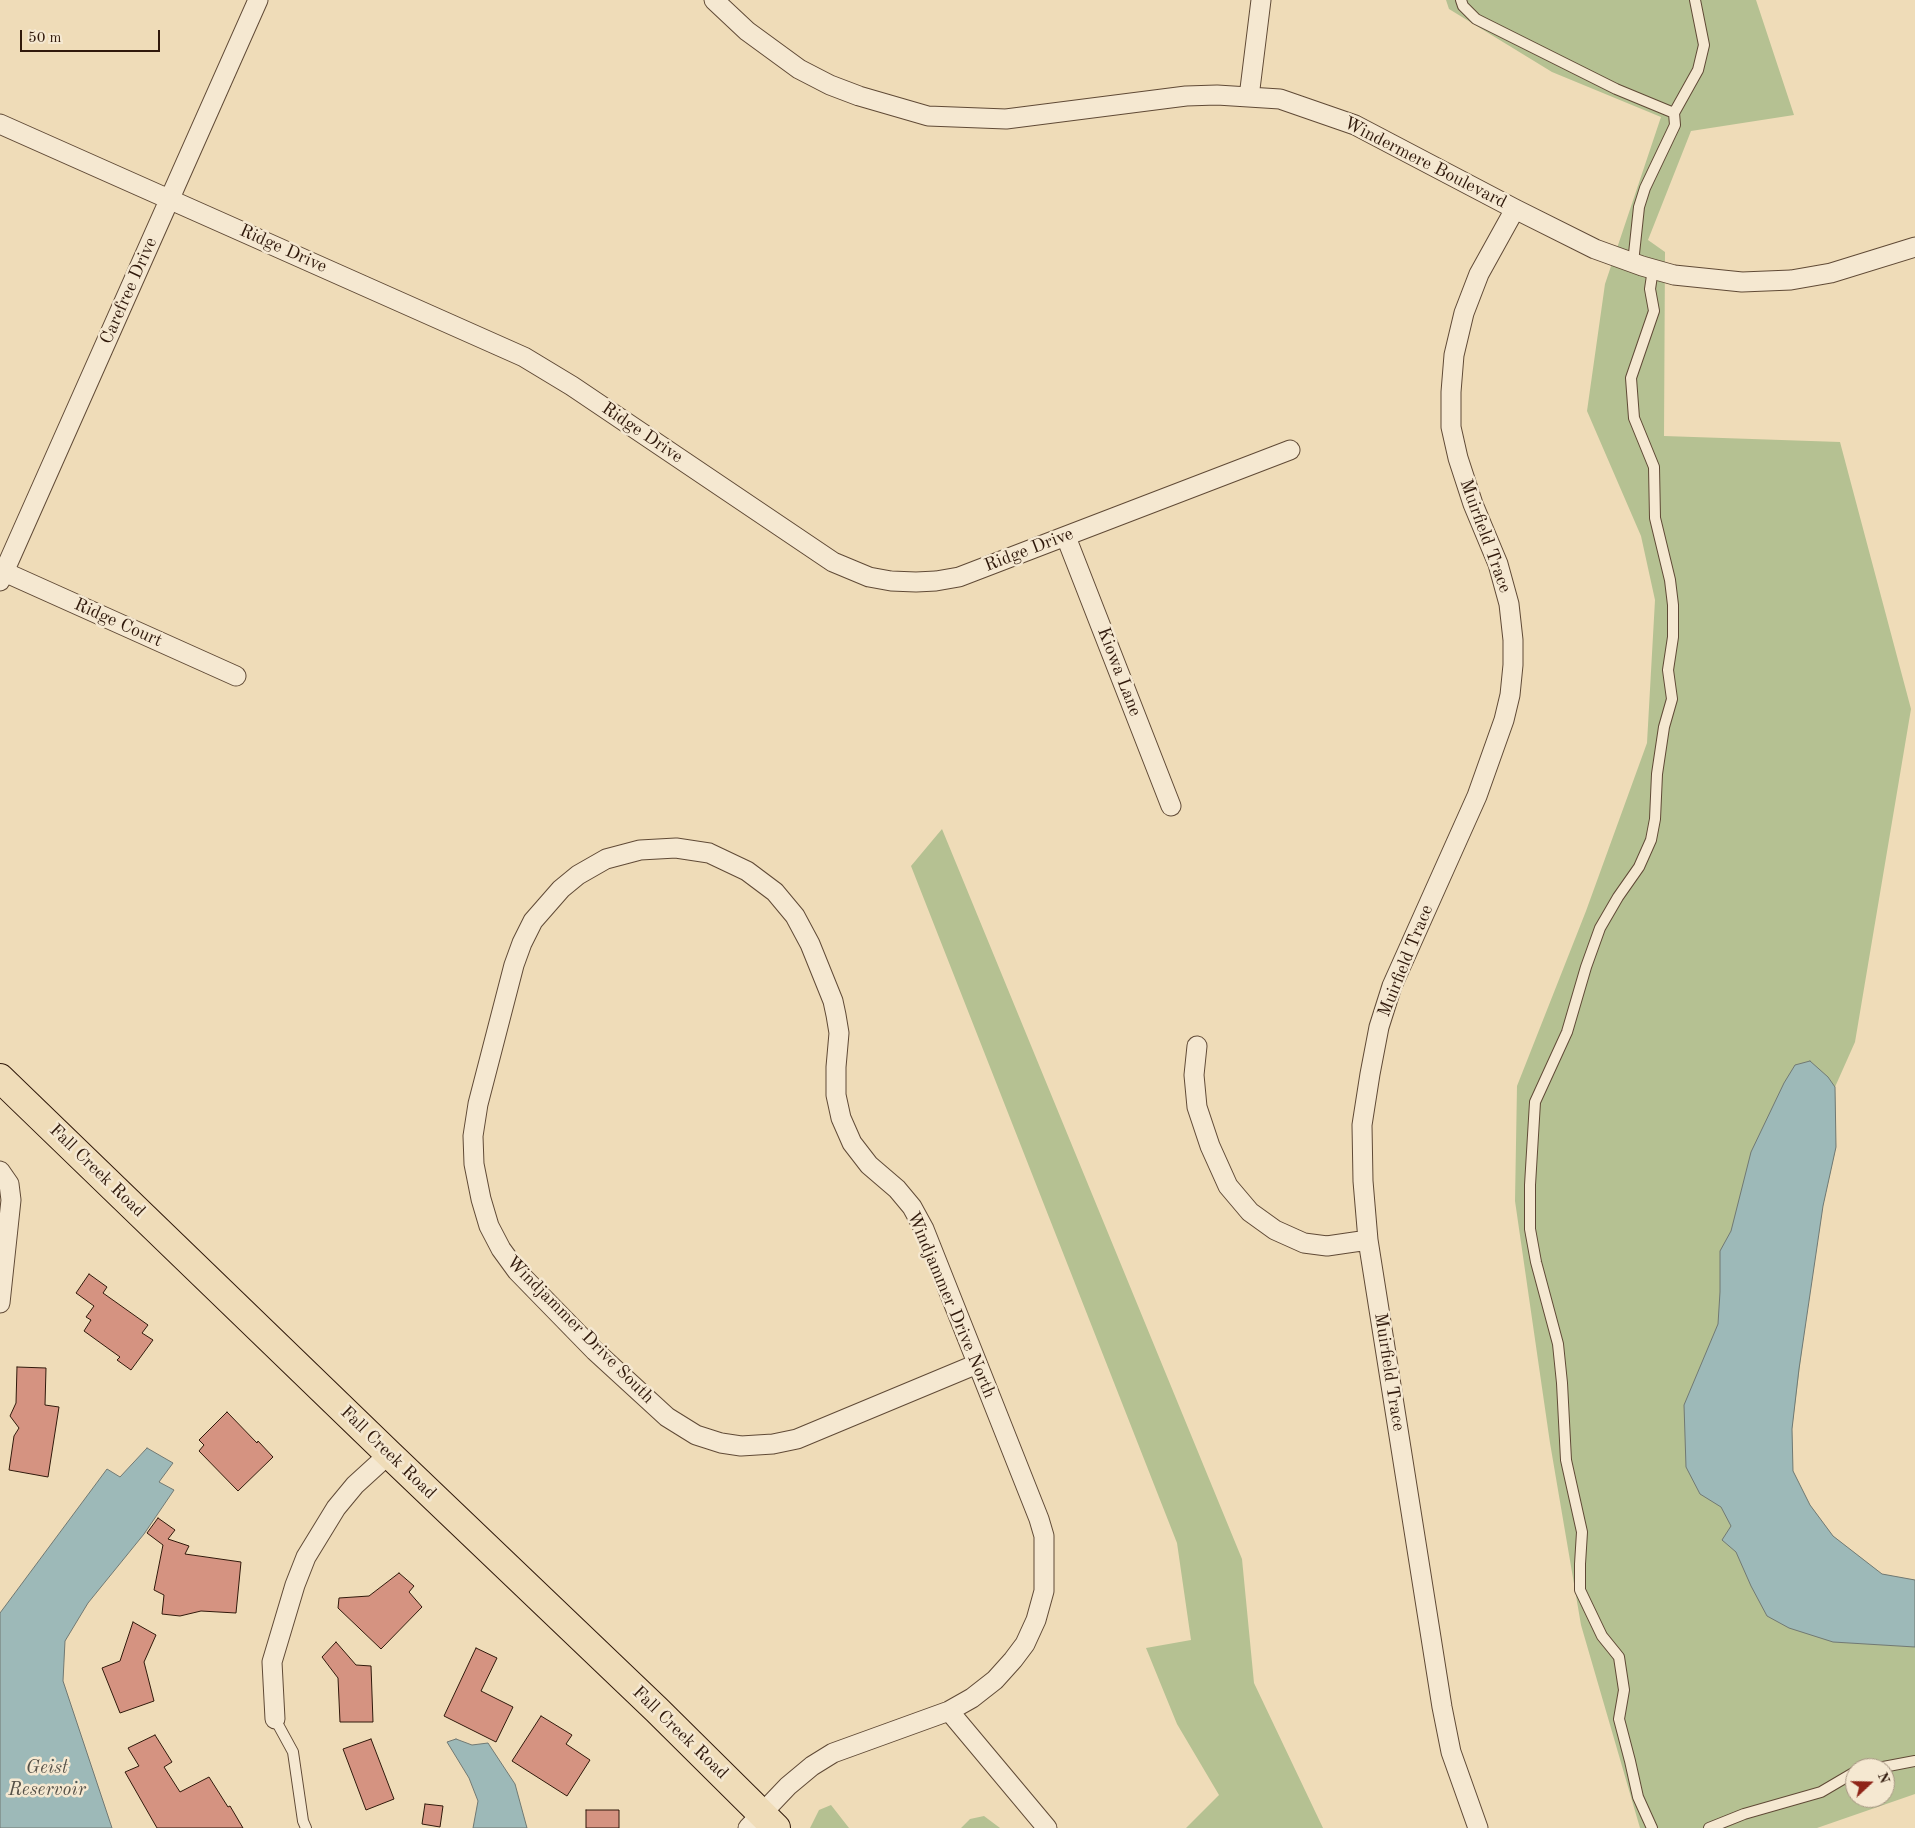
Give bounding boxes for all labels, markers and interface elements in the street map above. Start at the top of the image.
scale bar [22,20,162,52]
text: 50 m [28,31,62,46]
street label: Windermere Boulevard [1340,113,1510,213]
street label: Ridge Drive [236,220,330,278]
street label: Carefree Drive [96,234,162,348]
street label: Ridge Drive [597,398,687,468]
street label: Muirfield Trace [1454,476,1516,596]
street label: Ridge Drive [982,523,1076,577]
street label: Ridge Court [70,594,166,652]
street label: Kiowa Lane [1092,625,1146,719]
street label: Muirfield Trace [1374,902,1438,1020]
street label: Fall Creek Road [44,1120,150,1222]
street label: Windjammer Drive North [902,1208,1000,1402]
street label: Windjammer Drive South [502,1252,658,1408]
street label: Muirfield Trace [1369,1311,1409,1433]
street label: Fall Creek Road [335,1402,441,1504]
street label: Fall Creek Road [627,1682,733,1784]
water label: Geist Reservoir [8,1757,86,1801]
north arrow [1845,1758,1895,1808]
text: N [1875,1770,1892,1785]

